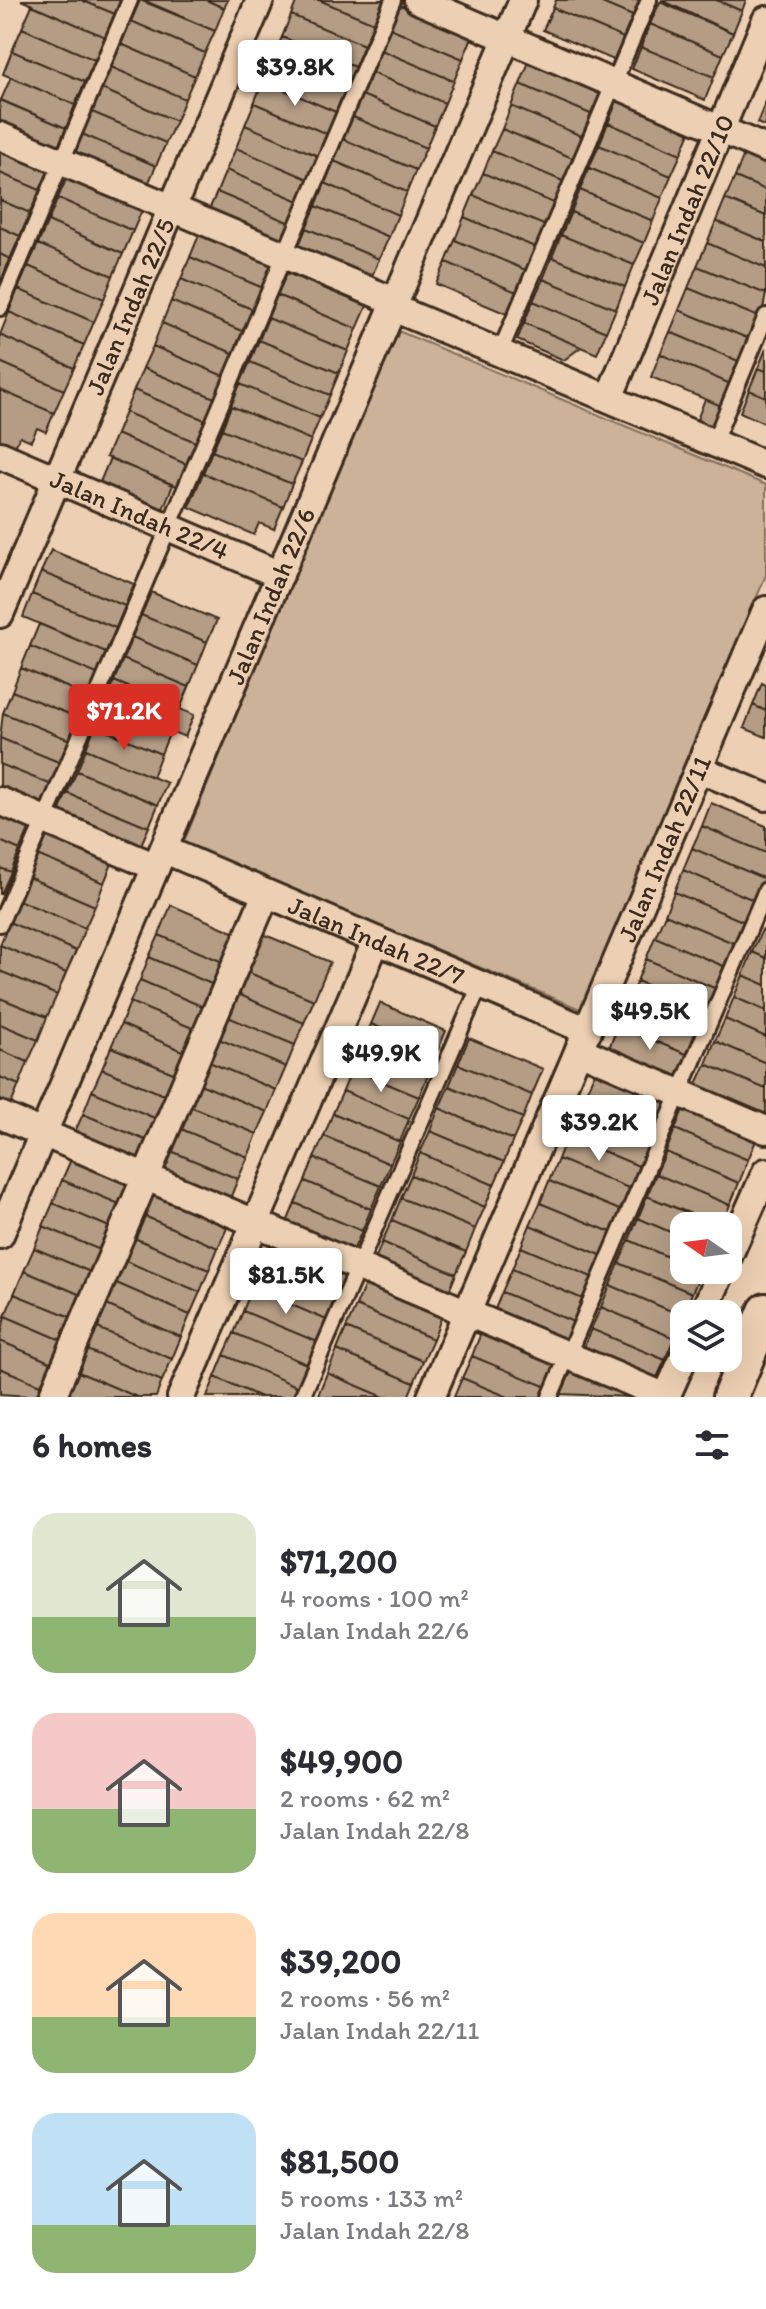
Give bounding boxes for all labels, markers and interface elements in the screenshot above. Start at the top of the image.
pin: $39.8K [230,40,360,108]
text: $39.8K [256,50,334,82]
street label: Jalan Indah 22/10 [633,110,741,310]
street label: Jalan Indah 22/5 [79,213,182,400]
street label: Jalan Indah 22/4 [46,463,234,567]
street label: Jalan Indah 22/6 [219,503,322,689]
pin: $71.2K [59,684,189,752]
text: $71.2K [87,694,161,726]
street label: Jalan Indah 22/11 [611,751,718,947]
street label: Jalan Indah 22/7 [284,889,469,992]
pin: $49.5K [585,984,715,1052]
text: $49.5K [610,994,690,1026]
pin: $49.9K [316,1026,446,1094]
text: $49.9K [341,1036,421,1068]
pin: $39.2K [534,1095,664,1163]
text: $39.2K [560,1105,638,1137]
north arrow [670,1212,742,1284]
map controls [670,1212,742,1372]
pin: $81.5K [221,1248,351,1316]
text: $81.5K [248,1258,324,1290]
button: layers [670,1300,742,1372]
icon: filters [690,1423,734,1467]
text: 6 homes [32,1425,152,1466]
text: $71,200 [280,1541,398,1582]
icon: home [96,1545,192,1641]
text: 4 rooms · 100 m² [280,1582,469,1614]
text: Jalan Indah 22/6 [280,1614,469,1646]
text: $49,900 [280,1741,403,1782]
icon: home [96,1745,192,1841]
text: 2 rooms · 62 m² [280,1782,450,1814]
text: Jalan Indah 22/8 [280,1814,470,1846]
text: $39,200 [280,1941,401,1982]
icon: home [96,1945,192,2041]
text: 2 rooms · 56 m² [280,1982,450,2014]
text: Jalan Indah 22/11 [280,2014,479,2046]
text: $81,500 [280,2141,399,2182]
icon: home [96,2145,192,2241]
text: 5 rooms · 133 m² [280,2182,463,2214]
text: Jalan Indah 22/8 [280,2214,470,2246]

